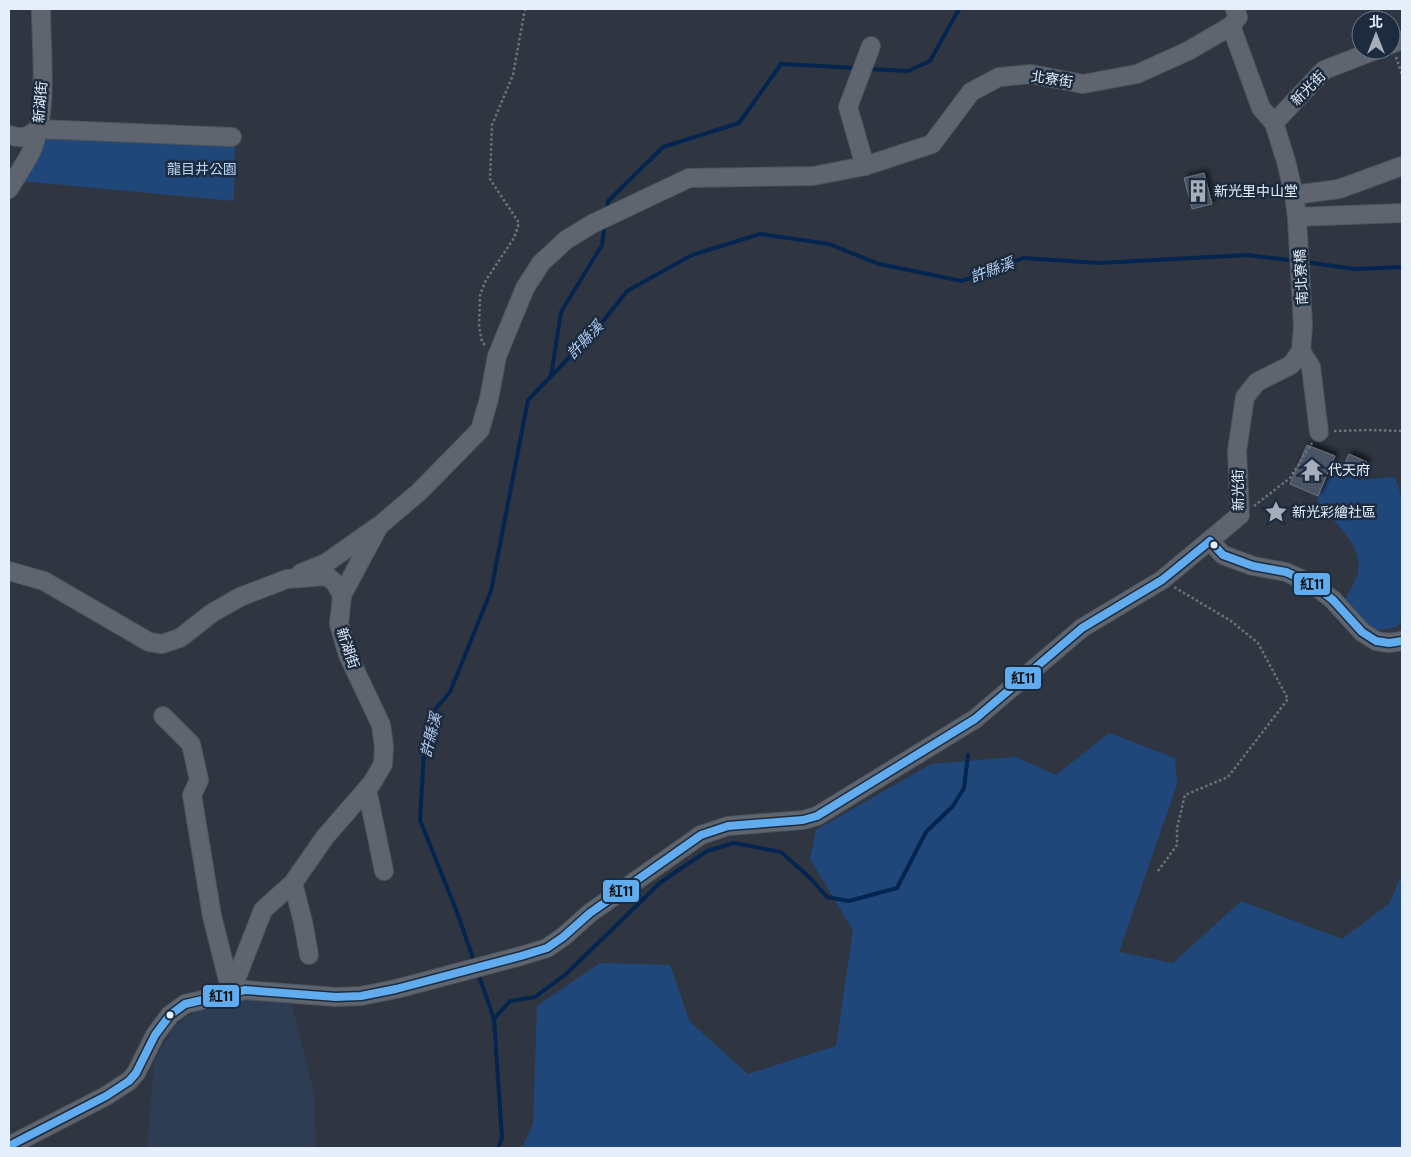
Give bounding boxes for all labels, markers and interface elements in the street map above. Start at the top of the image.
north arrow [1351,10,1401,60]
text: 北 [1369,13,1383,31]
street label: 北寮街 [1030,67,1074,91]
street label: 新光街 [1287,67,1329,109]
street label: 新湖街 [29,80,51,124]
park label: 龍目井公園 [167,160,237,178]
building icon: 新光里中山堂 [1185,178,1211,204]
place label: 新光里中山堂 [1214,182,1298,200]
street label: 南北寮橋 [1291,249,1311,305]
water label: 許縣溪 [967,252,1018,287]
water label: 許縣溪 [562,315,609,363]
temple icon: 代天府 [1299,457,1325,483]
place label: 代天府 [1328,461,1370,479]
street label: 新光街 [1229,469,1247,511]
place icon: 新光彩繪社區 [1263,499,1289,525]
place label: 新光彩繪社區 [1292,503,1376,521]
unlabelled marker [1209,540,1219,550]
line badge: 紅11 [1293,572,1331,596]
text: 紅11 [1300,575,1324,593]
street label: 新湖街 [333,625,363,671]
line badge: 紅11 [1004,666,1042,690]
text: 紅11 [1011,669,1035,687]
water label: 許縣溪 [416,709,447,759]
line badge: 紅11 [602,879,640,903]
text: 紅11 [609,882,633,900]
line badge: 紅11 [202,984,240,1008]
text: 紅11 [209,987,233,1005]
unlabelled marker [165,1010,175,1020]

